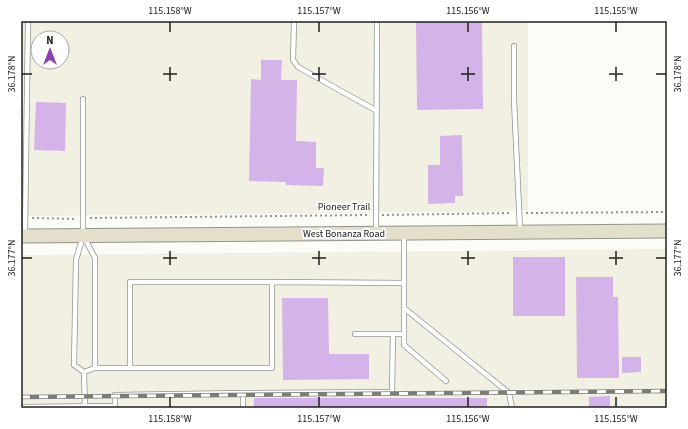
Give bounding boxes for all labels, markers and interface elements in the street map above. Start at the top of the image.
text: 115.158°W [148,4,192,18]
text: 115.157°W [297,4,341,18]
text: 115.156°W [446,4,490,18]
text: 115.155°W [594,4,638,18]
north arrow [30,30,70,70]
text: N [46,33,54,48]
text: 36.178°N [5,55,19,93]
text: 36.178°N [671,55,685,93]
street label: Pioneer Trail [318,200,371,214]
street label: West Bonanza Road [303,227,385,241]
text: 36.177°N [5,239,19,277]
text: 36.177°N [671,239,685,277]
text: 115.158°W [148,412,192,426]
text: 115.157°W [297,412,341,426]
text: 115.156°W [446,412,490,426]
text: 115.155°W [594,412,638,426]

